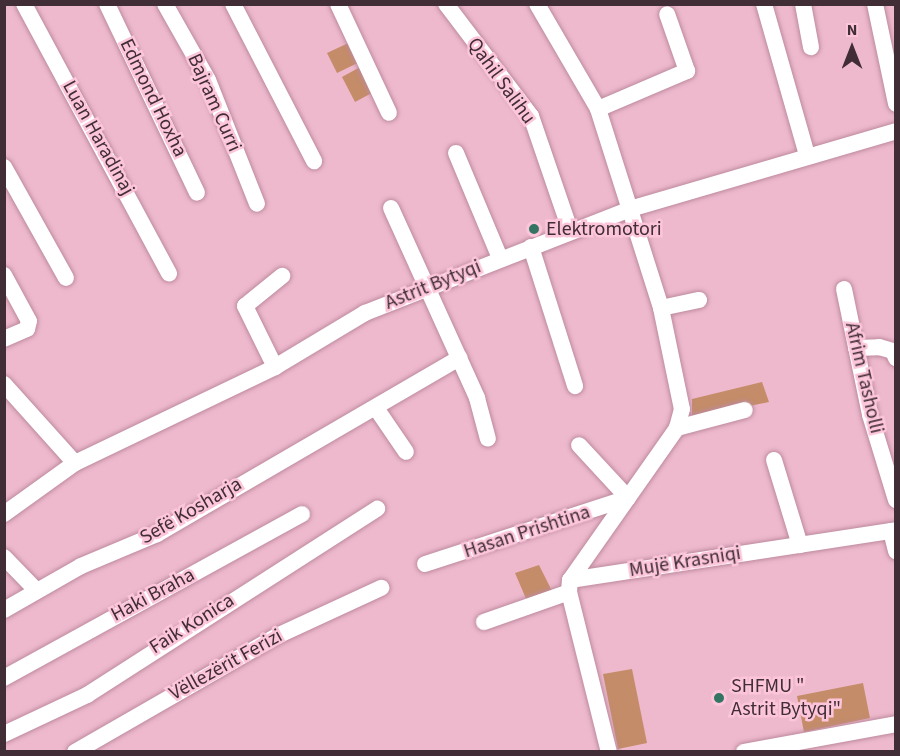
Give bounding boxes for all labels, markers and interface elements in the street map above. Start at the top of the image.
north arrow [822,18,882,78]
text: N [847,19,857,41]
street label: Qahil Salihu [462,33,540,129]
street label: Edmond Hoxha [114,35,192,161]
street label: Bajram Curri [182,50,246,156]
street label: Luan Haradinaj [57,77,139,199]
place label: Elektromotori [546,217,662,241]
marker: Elektromotori [527,222,541,236]
street label: Astrit Bytyqi [381,255,485,315]
street label: Afrim Tasholli [840,320,888,436]
street label: Sefë Kosharja [136,472,246,550]
street label: Hasan Prishtina [461,500,593,564]
street label: Mujë Krasniqi [627,541,743,583]
street label: Haki Braha [107,563,199,627]
street label: Faik Konica [145,589,239,659]
street label: Vëllezërit Ferizi [165,624,287,706]
place label: SHFMU " Astrit Bytyqi" [731,674,841,721]
marker: SHFMU " Astrit Bytyqi" [712,691,726,705]

